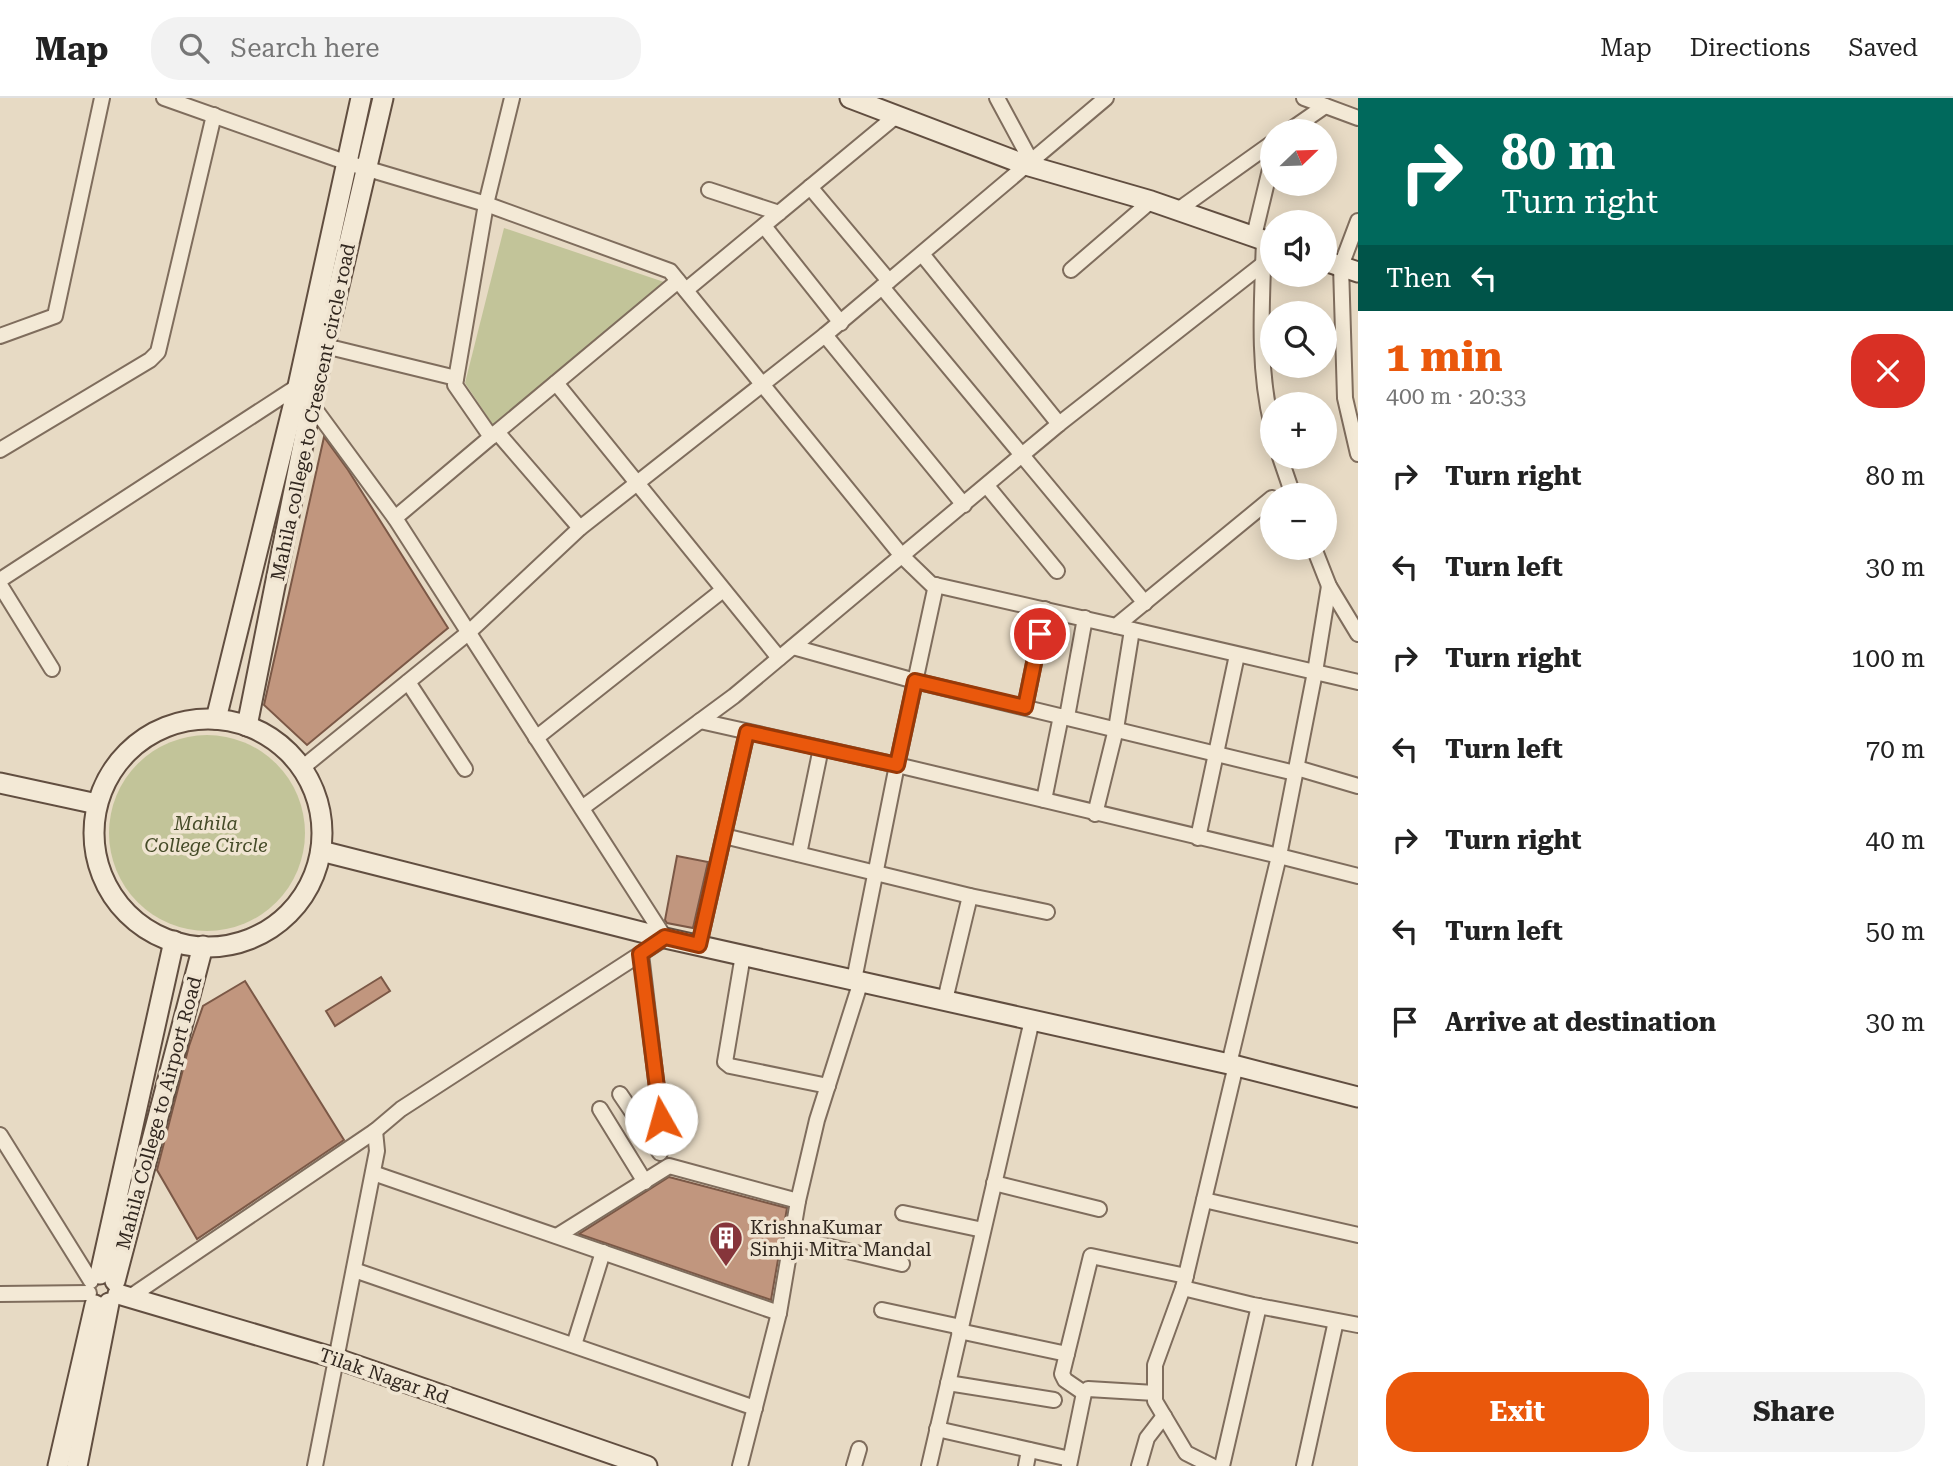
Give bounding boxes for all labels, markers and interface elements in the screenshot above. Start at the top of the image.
search box [151,17,641,80]
text: Map [35,29,109,68]
icon: search [175,29,213,67]
text: Search here [231,33,380,63]
text: Map [1600,34,1652,62]
text: Directions [1690,34,1810,62]
text: Saved [1848,34,1918,62]
north arrow [1260,119,1337,196]
map controls [1260,119,1337,560]
text: 80 m [1501,124,1616,181]
icon: right [1386,126,1477,217]
text: Turn right [1501,183,1658,221]
button: sound [1260,210,1337,287]
street label: Mahila college to Crescent circle road [266,241,360,583]
icon: left [1465,259,1503,297]
text: Then [1386,263,1451,293]
button: search [1260,301,1337,378]
text: 1 min [1386,332,1503,381]
button: close [1851,334,1925,408]
text: 400 m · 20:33 [1386,383,1526,410]
button: + [1260,392,1337,469]
icon: right [1386,457,1424,495]
text: Turn right [1445,461,1581,491]
text: 80 m [1866,461,1925,491]
button: − [1260,483,1337,560]
icon: left [1386,548,1424,586]
text: Turn left [1445,552,1563,582]
text: 30 m [1866,552,1925,582]
pin [1010,604,1070,664]
icon: arrive [1021,615,1059,653]
icon: right [1386,639,1424,677]
text: Turn right [1445,643,1581,673]
text: 100 m [1851,643,1925,673]
icon: left [1386,730,1424,768]
text: Turn left [1445,734,1563,764]
text: 70 m [1866,734,1925,764]
park label: Mahila College Circle [144,812,268,857]
icon: right [1386,821,1424,859]
text: Turn right [1445,825,1581,855]
text: 40 m [1866,825,1925,855]
icon: left [1386,912,1424,950]
text: Turn left [1445,916,1563,946]
text: 50 m [1866,916,1925,946]
street label: Mahila College to Airport Road [111,974,207,1252]
icon: arrive [1386,1003,1424,1041]
text: Arrive at destination [1445,1007,1716,1037]
text: 30 m [1866,1007,1925,1037]
position arrow [624,1082,698,1156]
place label: KrishnaKumar Sinhji Mitra Mandal [750,1216,932,1261]
building icon: KrishnaKumar Sinhji Mitra Mandal [707,1219,745,1268]
street label: Tilak Nagar Rd [316,1343,452,1409]
button: Exit [1386,1372,1649,1452]
button: Share [1663,1372,1925,1452]

